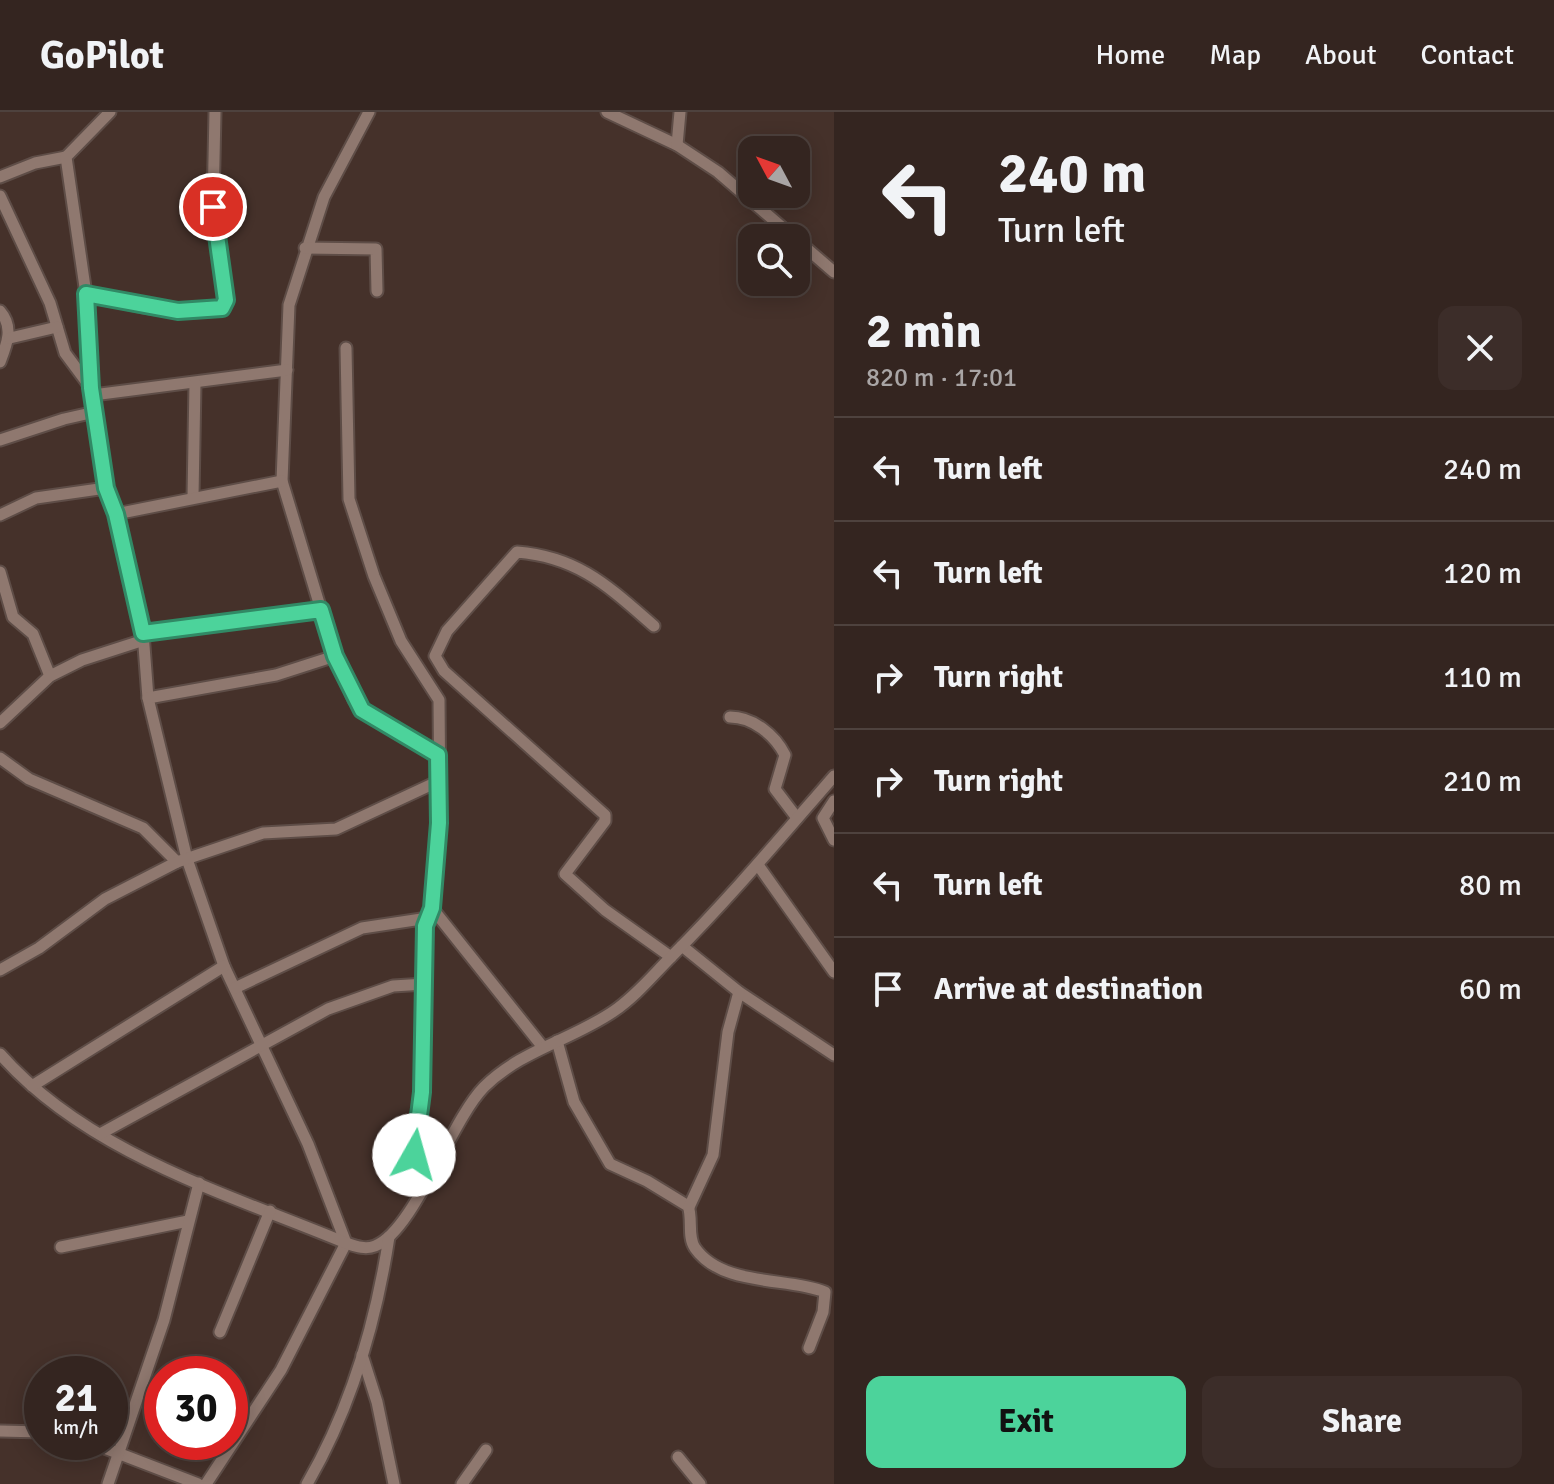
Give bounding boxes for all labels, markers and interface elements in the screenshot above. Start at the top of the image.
text: GoPilot [40,32,164,79]
text: Home [1096,38,1165,72]
text: Map [1209,38,1261,72]
text: About [1305,38,1377,72]
text: Contact [1421,38,1514,72]
north arrow [738,136,810,208]
map controls [738,136,810,296]
text: 240 m [998,139,1146,208]
icon: left [866,144,970,248]
pin [179,173,247,241]
icon: arrive [191,185,235,229]
text: Turn left [998,208,1125,253]
button: search [738,224,810,296]
text: 2 min [866,302,982,361]
button: close [1438,306,1522,390]
text: 820 m · 17:01 [866,362,1017,394]
icon: left [866,447,910,491]
text: Turn left [934,451,1043,488]
text: 240 m [1443,451,1522,488]
icon: left [866,551,910,595]
text: Turn left [934,555,1043,592]
text: 120 m [1443,555,1522,592]
icon: right [866,655,910,699]
text: Turn right [934,659,1063,696]
text: 110 m [1443,659,1522,696]
icon: right [866,759,910,803]
text: Turn right [934,763,1063,800]
text: 210 m [1443,763,1522,800]
icon: left [866,863,910,907]
text: Turn left [934,867,1043,904]
text: 80 m [1459,867,1522,904]
icon: arrive [866,967,910,1011]
text: Arrive at destination [934,971,1203,1008]
text: 60 m [1459,971,1522,1008]
position arrow [372,1113,456,1197]
speed limit sign: 30 [144,1356,248,1460]
text: 21 [54,1373,98,1423]
button: Exit [866,1376,1186,1468]
button: Share [1202,1376,1522,1468]
text: km/h [53,1415,99,1440]

